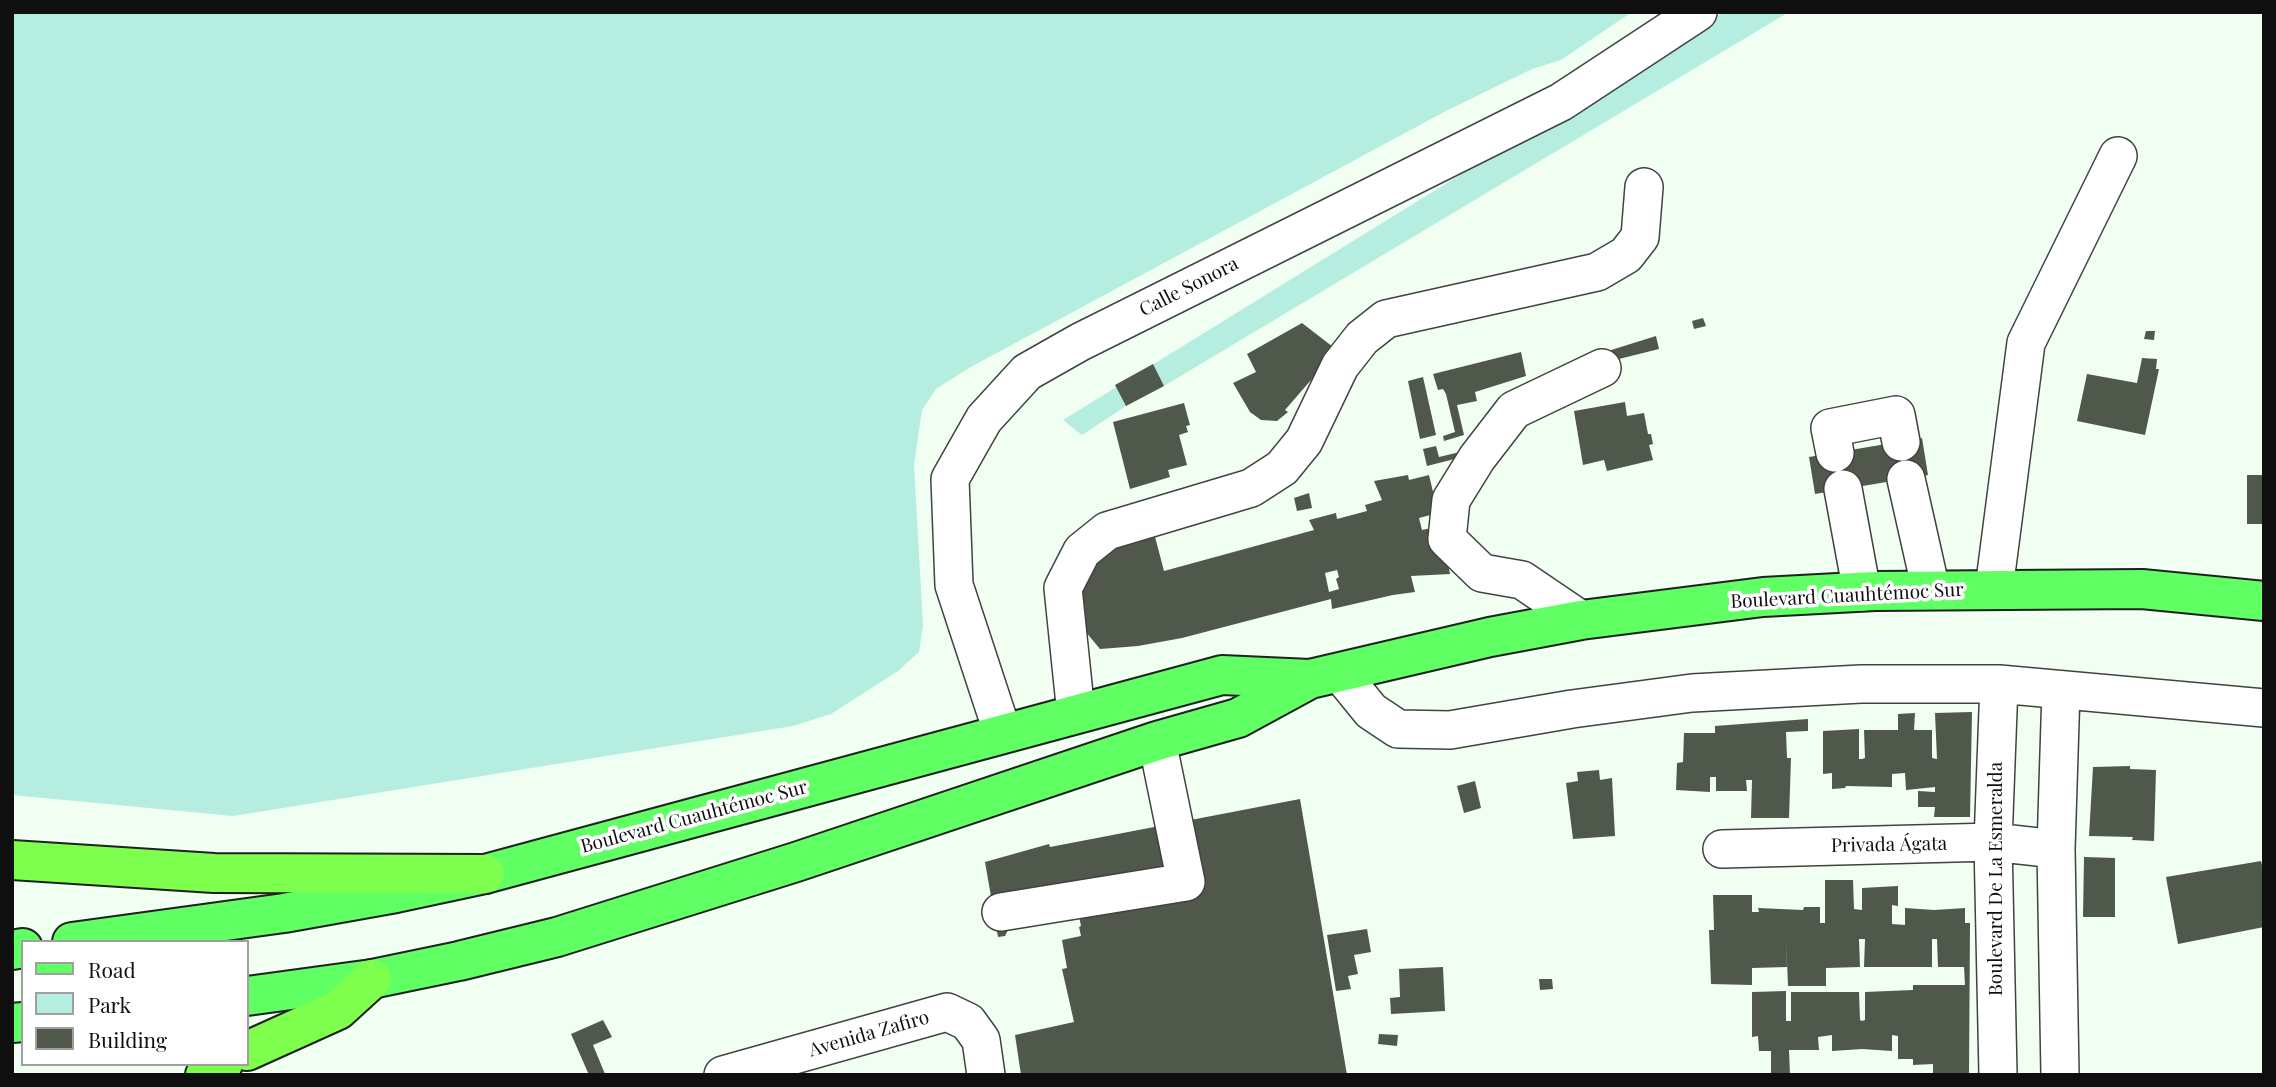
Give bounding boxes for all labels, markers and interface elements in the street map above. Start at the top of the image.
street label: Calle Sonora [1136,252,1242,322]
street label: Boulevard Cuauhtémoc Sur [1730,579,1964,613]
street label: Boulevard De La Esmeralda [1985,762,2007,996]
street label: Boulevard Cuauhtémoc Sur [578,776,810,858]
street label: Privada Ágata [1831,833,1947,857]
legend [21,940,248,1066]
text: Road [88,955,136,983]
text: Park [88,990,131,1018]
street label: Avenida Zafiro [806,1006,932,1062]
text: Building [88,1025,167,1053]

